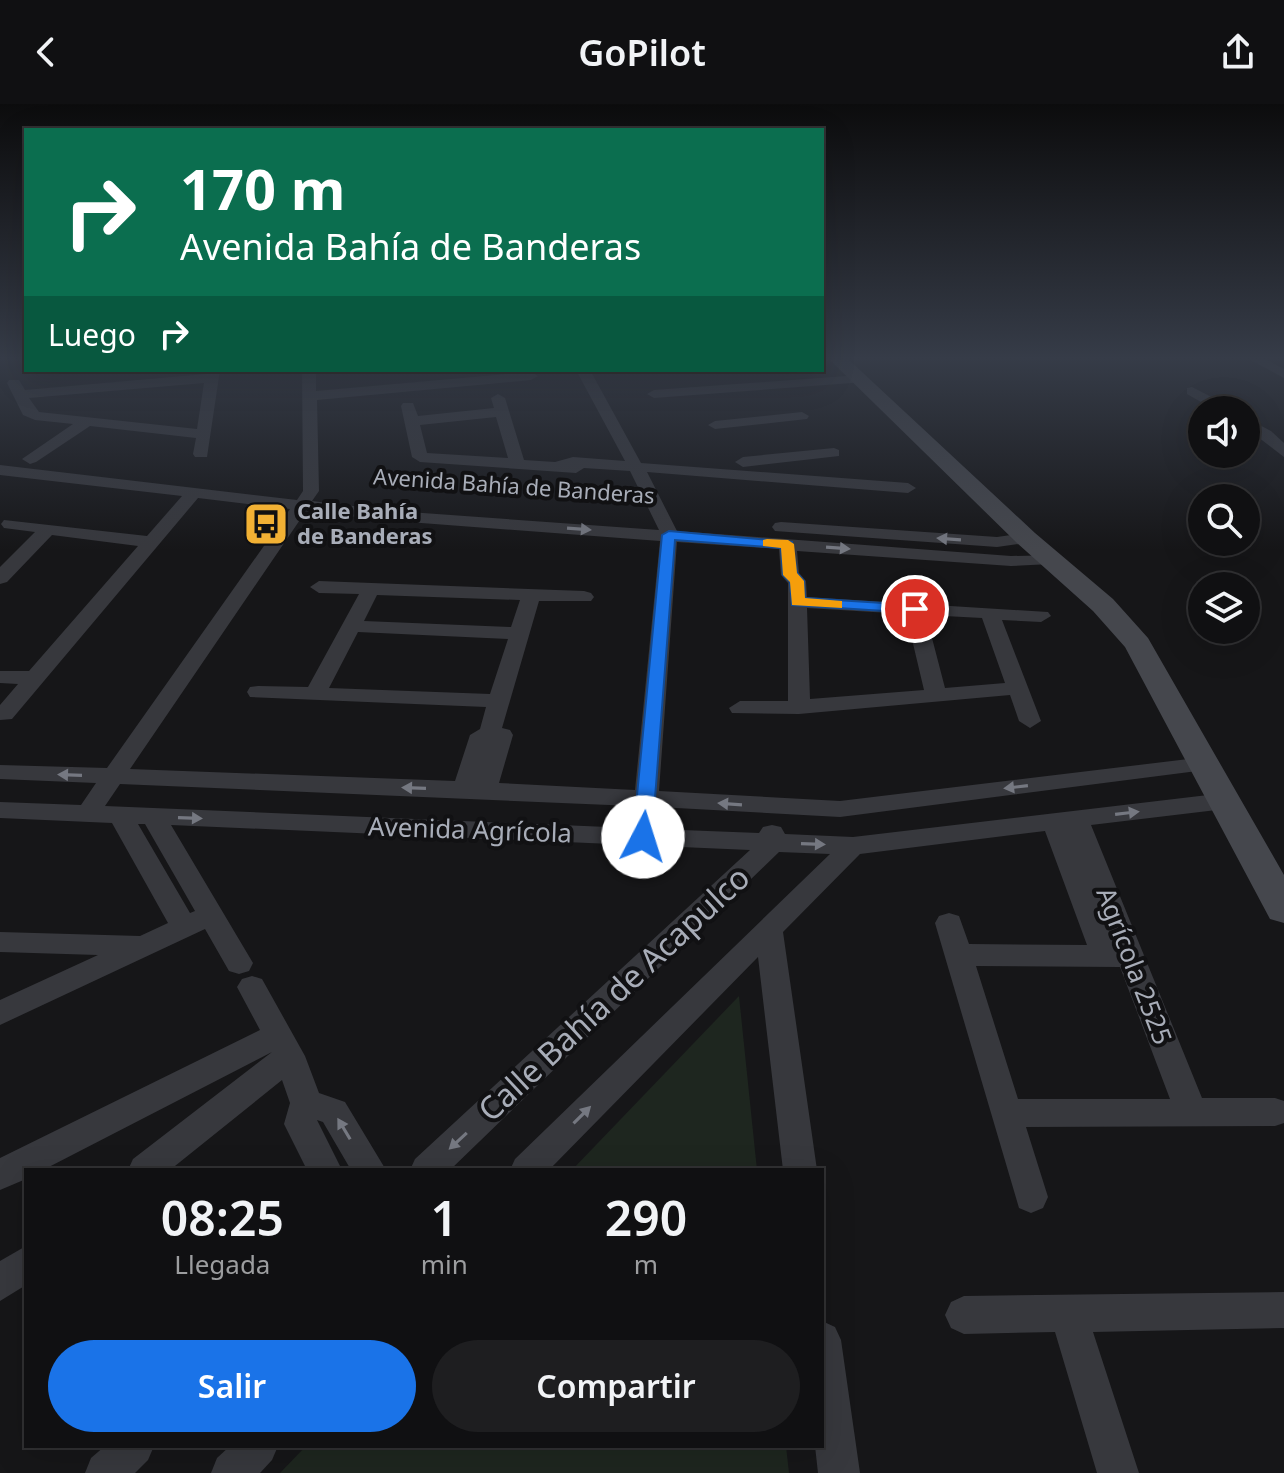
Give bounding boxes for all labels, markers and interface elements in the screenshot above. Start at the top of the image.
text: GoPilot [578,28,706,77]
icon: back [24,30,68,74]
icon: share [1216,30,1260,74]
text: 170 m [180,150,345,226]
icon: right [48,160,152,264]
text: Avenida Bahía de Banderas [180,222,641,271]
icon: right [152,312,196,356]
text: Luego [48,314,136,355]
map controls [1188,396,1260,644]
button: sound [1188,396,1260,468]
street label: Avenida Bahía de Banderas [372,460,656,510]
button: search [1188,484,1260,556]
place label: Calle Bahía de Banderas [297,495,433,550]
bus stop icon: Calle Bahía de Banderas [242,500,290,548]
one-way arrow [567,523,592,536]
one-way arrow [936,532,961,545]
one-way arrow [826,542,851,555]
button: layers [1188,572,1260,644]
pin [881,575,949,643]
icon: arrive [893,587,937,631]
one-way arrow [57,768,82,781]
one-way arrow [401,781,426,794]
one-way arrow [1003,781,1028,794]
position arrow [601,795,685,879]
one-way arrow [717,797,742,810]
one-way arrow [1115,806,1140,819]
street label: Avenida Agrícola [367,807,573,851]
one-way arrow [178,811,203,824]
one-way arrow [801,838,826,851]
street label: Calle Bahía de Acapulco [468,856,758,1130]
street label: Agrícola 2525 [1088,882,1181,1049]
one-way arrow [572,1106,591,1125]
one-way arrow [337,1118,351,1140]
one-way arrow [449,1131,468,1149]
text: 08:25 [161,1185,284,1250]
text: 1 [431,1185,458,1250]
text: 290 [605,1185,687,1250]
text: Llegada [174,1246,270,1282]
text: min [421,1246,468,1282]
text: m [634,1246,658,1282]
button: Salir [48,1340,416,1432]
button: Compartir [432,1340,800,1432]

